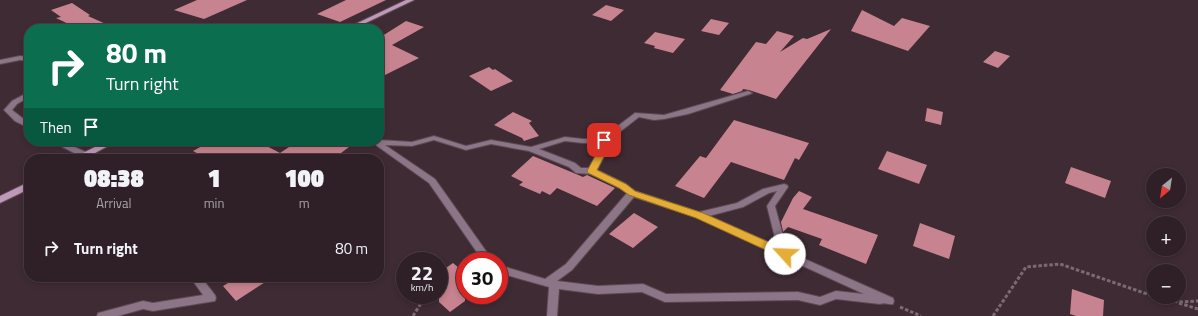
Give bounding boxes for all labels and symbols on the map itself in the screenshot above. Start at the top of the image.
pin [587,123,621,157]
north arrow [1146,168,1186,208]
position arrow [764,233,806,275]
speed limit sign: 30 [456,252,508,304]

